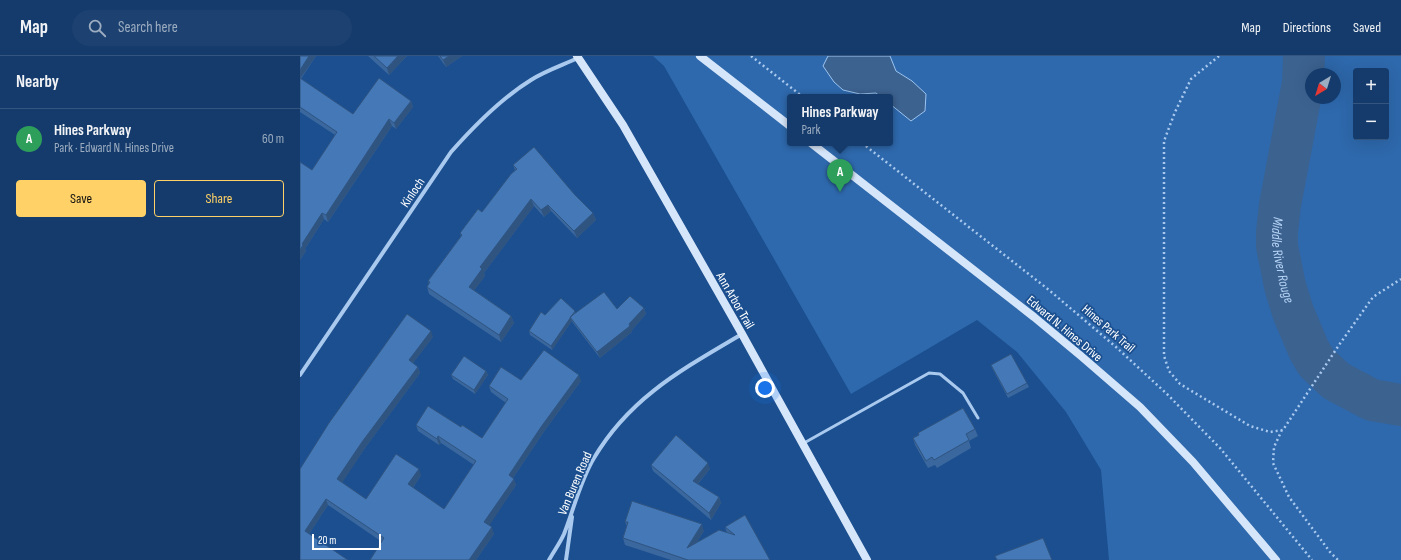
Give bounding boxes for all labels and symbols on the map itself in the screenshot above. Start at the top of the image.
north arrow [1305,68,1341,104]
pin: A [827,159,853,192]
street label: Kinloch [397,175,429,210]
water label: Middle River Rouge [1268,216,1298,306]
street label: Ann Arbor Trail [712,268,758,332]
street label: Edward N. Hines Drive [1023,292,1106,365]
street label: Hines Park Trail [1078,301,1138,356]
your location [755,378,775,398]
street label: Van Buren Road [554,449,595,518]
scale bar [312,532,381,551]

